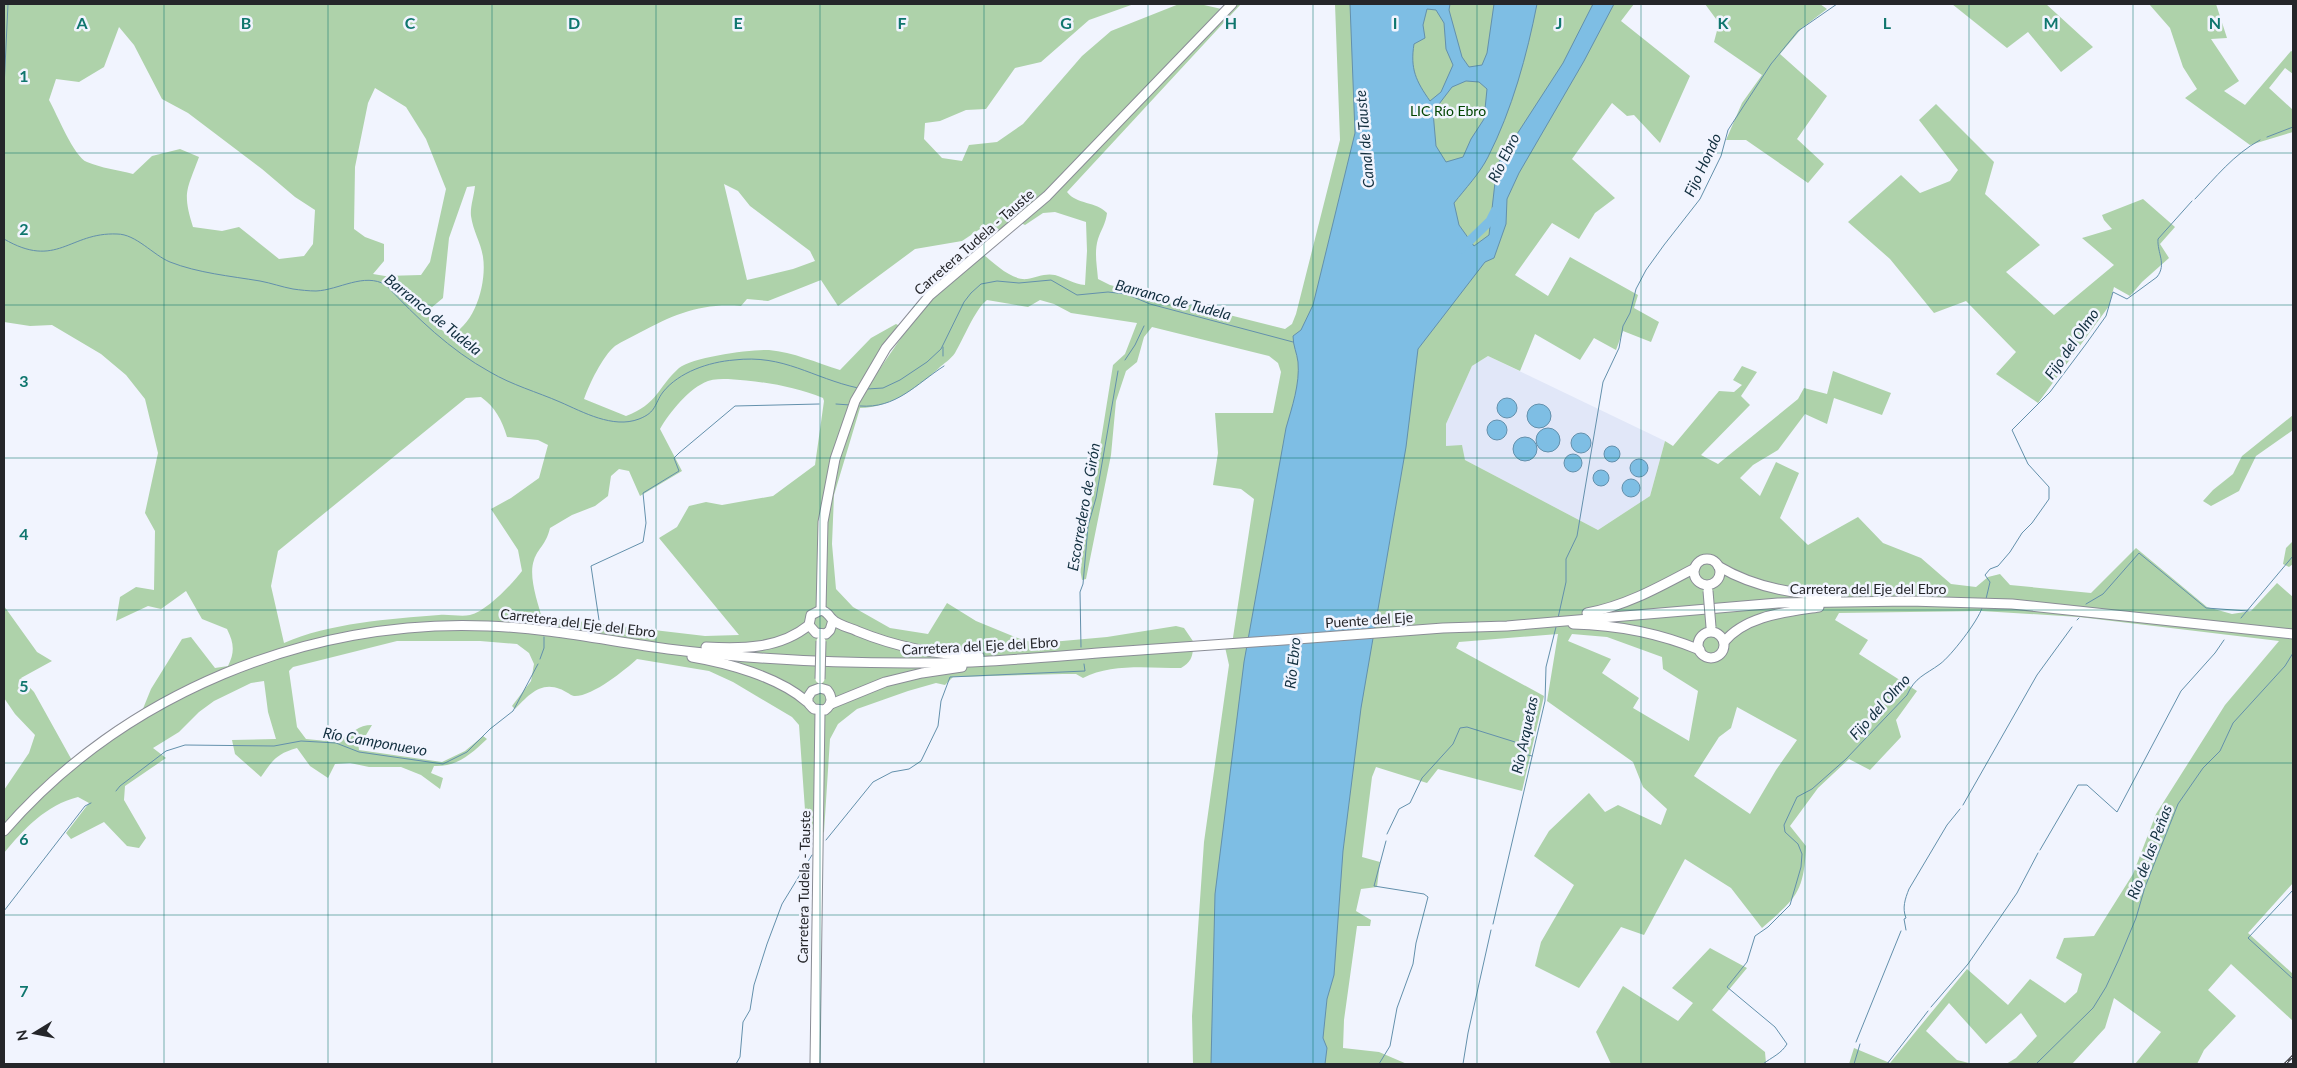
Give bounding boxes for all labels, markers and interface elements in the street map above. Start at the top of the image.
text: A [75,13,88,32]
text: B [241,13,251,32]
text: C [405,13,416,32]
text: D [568,13,580,32]
text: E [733,13,743,32]
text: F [897,13,907,32]
text: G [1060,13,1072,32]
text: H [1225,13,1237,32]
text: I [1393,13,1397,32]
text: J [1556,13,1562,32]
text: K [1718,13,1730,32]
text: L [1883,13,1892,32]
text: M [2043,13,2059,32]
text: N [2209,13,2221,32]
text: 1 [19,66,29,85]
water label: Canal de Tauste [1351,89,1377,189]
park label: LIC Río Ebro [1410,102,1486,119]
water label: Río Ebro [1484,130,1523,185]
water label: Fijo Hondo [1680,130,1725,199]
street label: Carretera Tudela - Tauste [910,185,1037,298]
text: 2 [19,219,29,238]
water label: Barranco de Tudela [382,270,486,359]
water label: Barranco de Tudela [1113,275,1233,323]
water label: Fijo del Olmo [2040,304,2102,382]
text: 3 [19,371,29,390]
water label: Escorredero de Girón [1063,441,1103,572]
text: 4 [19,524,29,543]
street label: Carretera del Eje del Ebro [1790,580,1946,597]
street label: Carretera del Eje del Ebro [499,605,657,640]
street label: Puente del Eje [1324,608,1414,631]
street label: Carretera del Eje del Ebro [901,633,1059,658]
water label: Río Ebro [1280,636,1304,690]
water label: Fijo del Olmo [1845,670,1914,743]
text: 5 [19,676,29,695]
water label: Río Arquetas [1507,694,1541,775]
water label: Río Camponuevo [322,723,429,759]
water label: Río de las Peñas [2123,802,2175,901]
street label: Carretera Tudela - Tauste [794,810,813,964]
text: 6 [19,829,29,848]
text: 7 [19,981,29,1000]
north arrow [10,1008,60,1058]
text: N [12,1029,31,1042]

